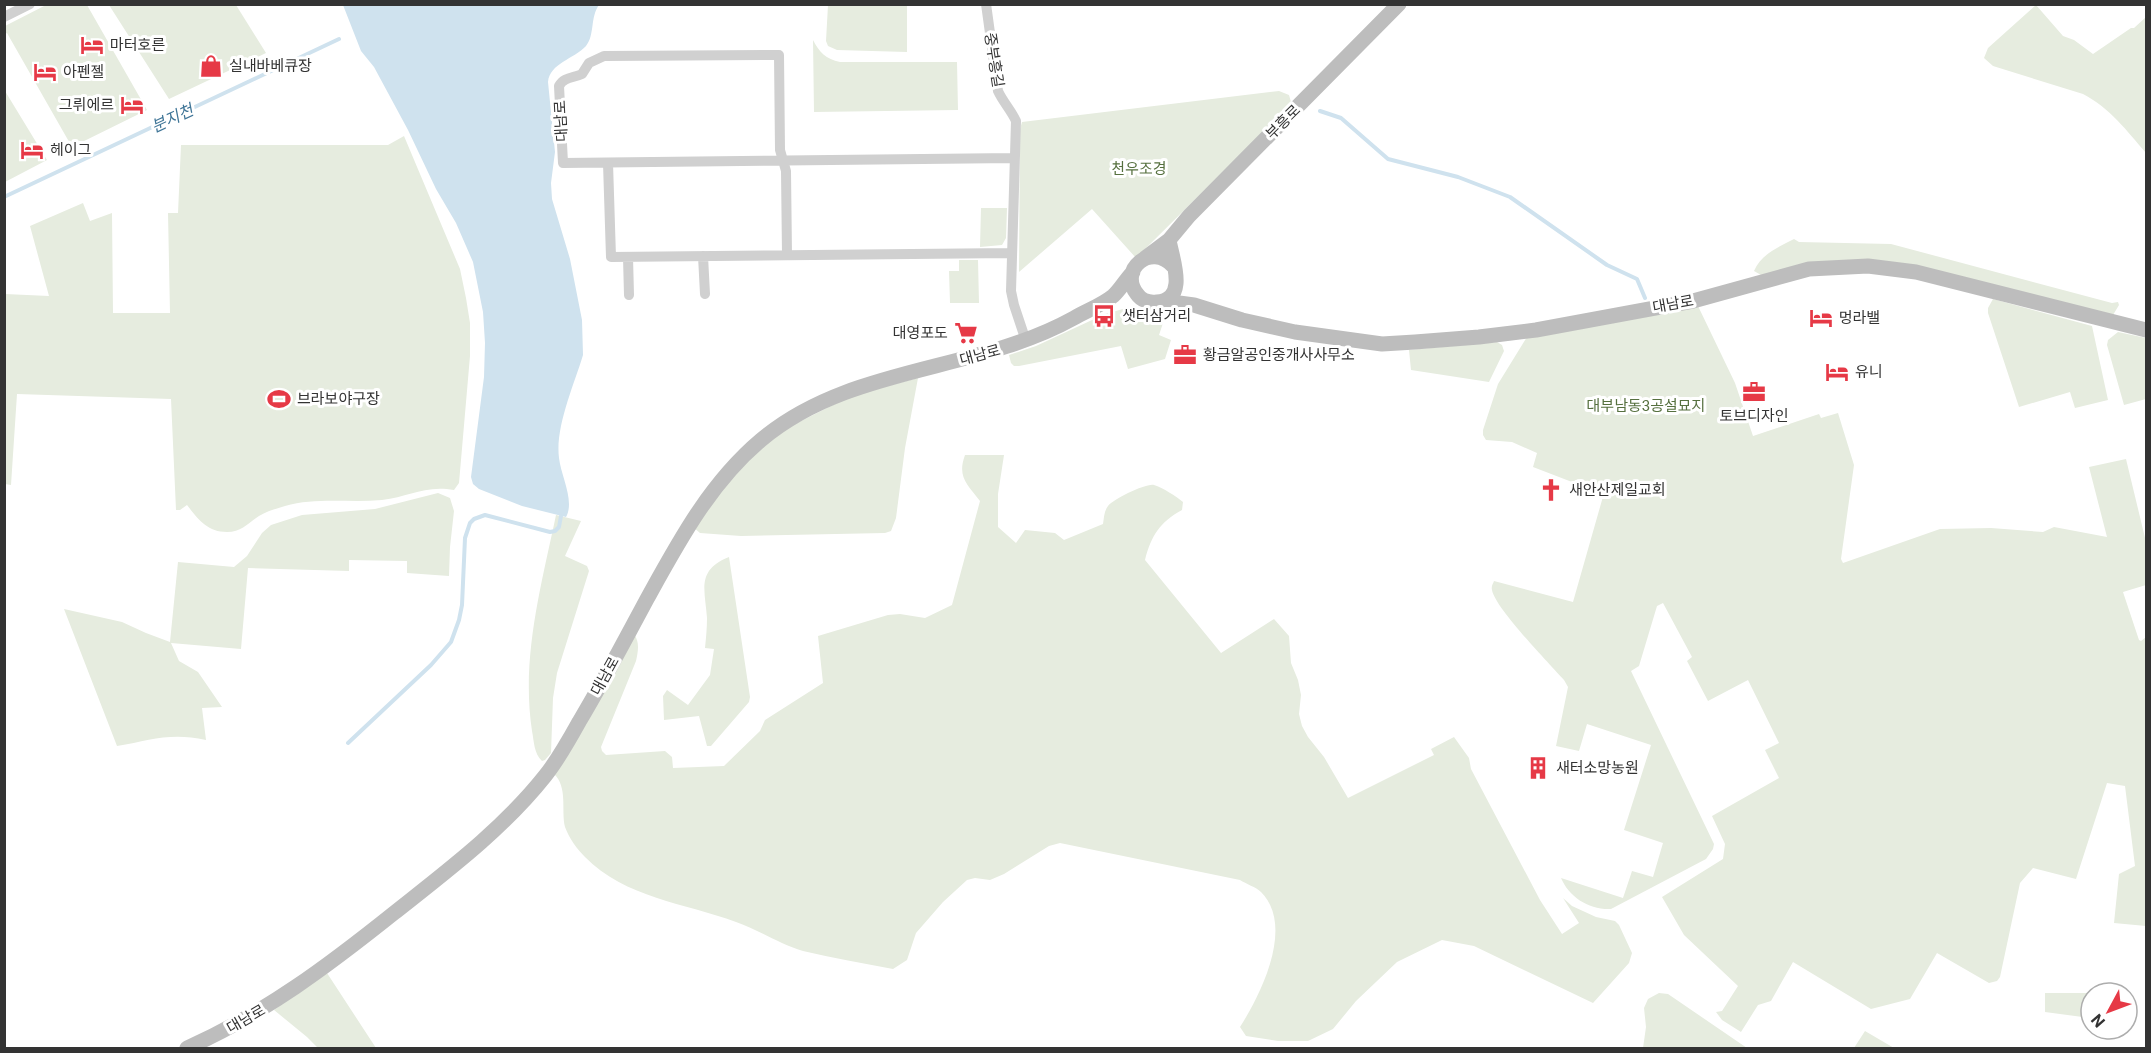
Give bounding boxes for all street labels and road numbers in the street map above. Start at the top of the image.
street label: 중부흥길 [981,31,1007,89]
street label: 대남로 [551,100,571,142]
street label: 부흥로 [1262,101,1304,143]
street label: 대남로 [1651,292,1695,316]
street label: 대남로 [958,341,1002,369]
street label: 대남로 [587,654,623,698]
street label: 대남로 [224,1001,268,1037]

